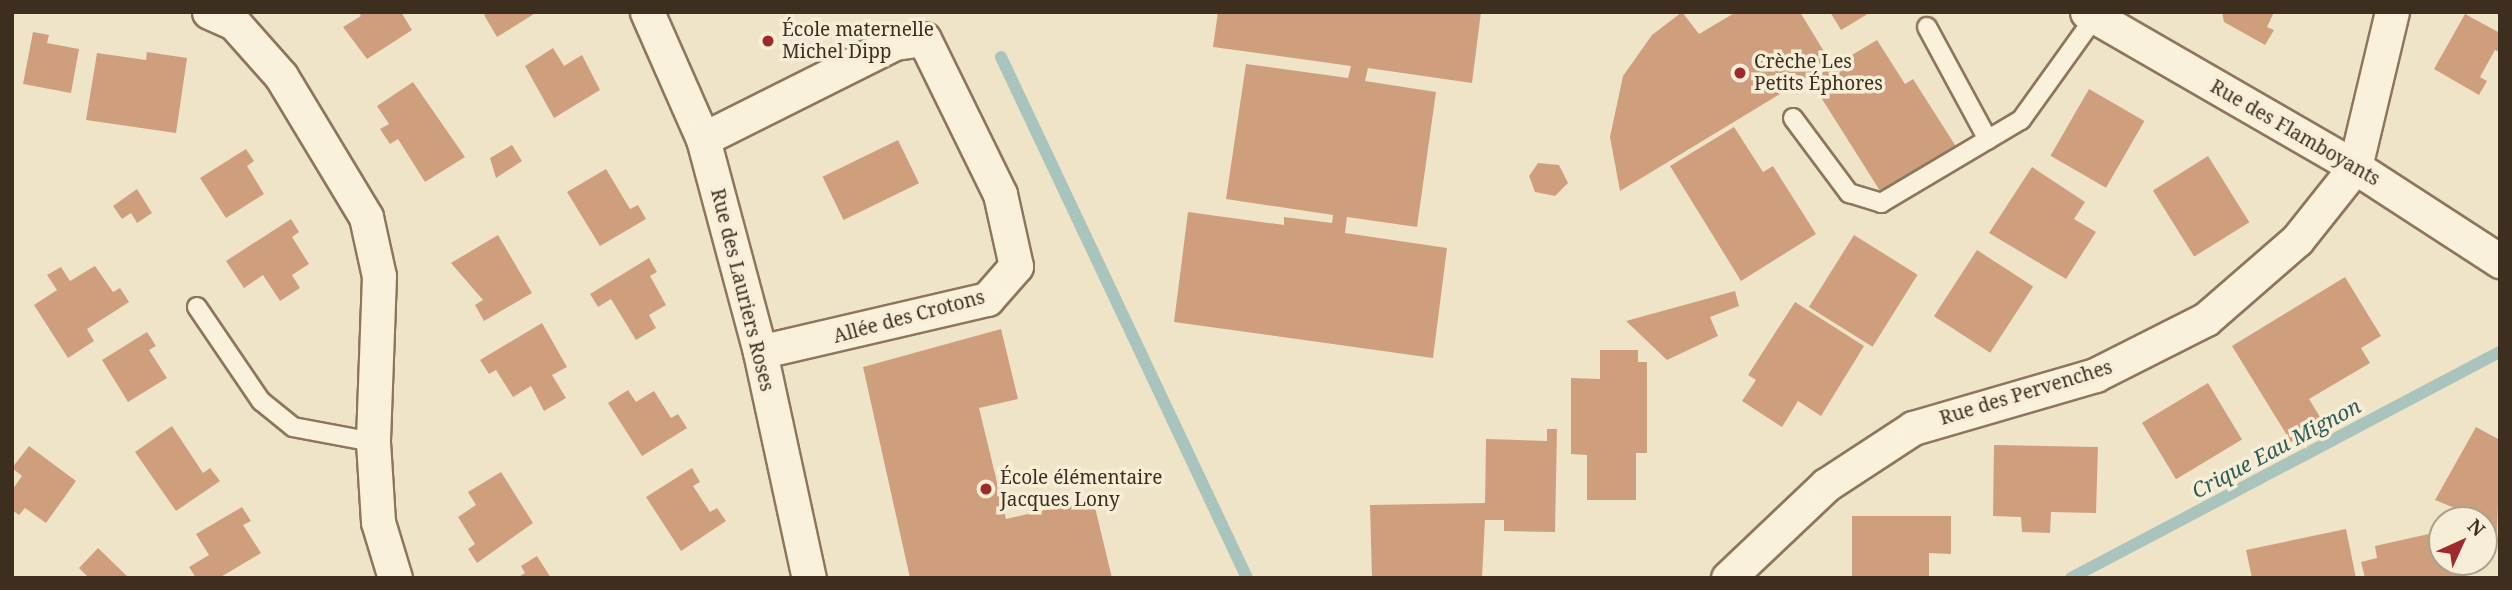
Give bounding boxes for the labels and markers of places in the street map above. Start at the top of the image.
place label: École maternelle Michel Dipp [782,19,934,63]
marker: École maternelle Michel Dipp [760,33,776,49]
place label: Crèche Les Petits Éphores [1754,51,1883,95]
marker: Crèche Les Petits Éphores [1732,65,1748,81]
place label: École élémentaire Jacques Lony [1000,467,1162,511]
marker: École élémentaire Jacques Lony [978,481,994,497]

